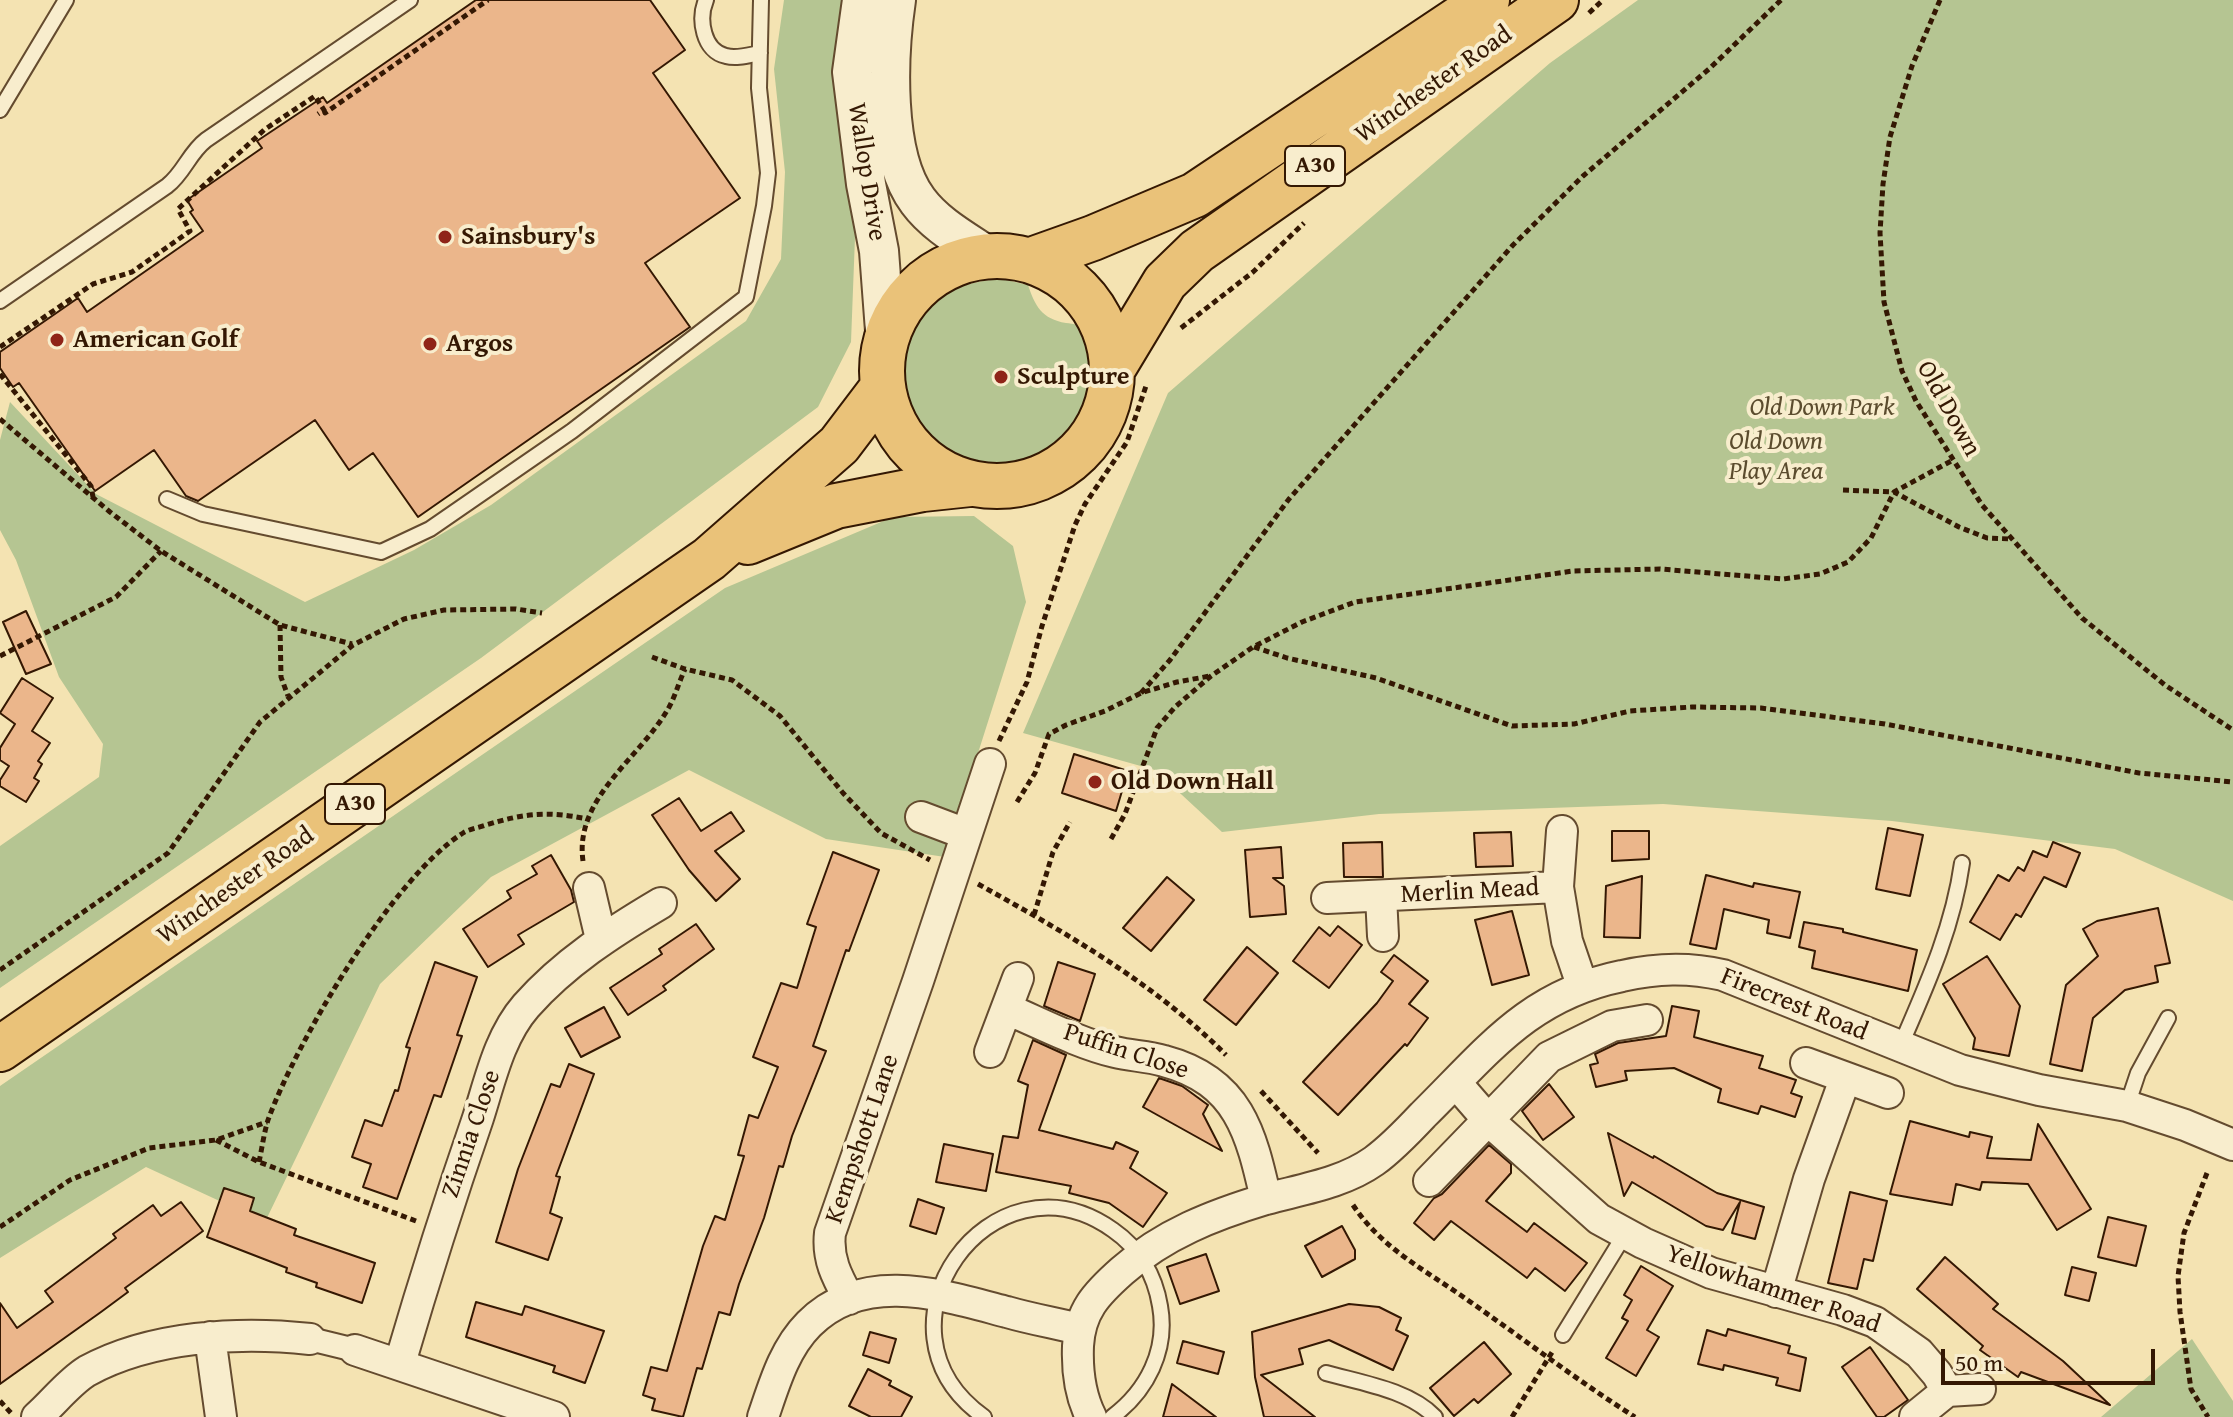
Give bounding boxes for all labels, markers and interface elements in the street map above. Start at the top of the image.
street label: Winchester Road [1349,19,1519,151]
street label: Wallop Drive [840,101,892,243]
road number: A30 [1285,146,1345,186]
place label: Sainsbury's [461,221,595,253]
marker: Sainsbury's [436,228,454,246]
place label: American Golf [73,324,238,356]
place label: Argos [446,328,513,360]
marker: American Golf [48,331,66,349]
marker: Argos [421,335,439,353]
street label: Old Down [1909,356,1987,462]
place label: Sculpture [1017,361,1129,393]
marker: Sculpture [992,368,1010,386]
park label: Old Down Park [1749,392,1895,424]
park label: Old Down Play Area [1729,426,1823,488]
place label: Old Down Hall [1111,766,1274,798]
marker: Old Down Hall [1086,773,1104,791]
road number: A30 [325,784,385,824]
street label: Winchester Road [151,820,321,952]
street label: Merlin Mead [1400,873,1540,911]
street label: Firecrest Road [1716,961,1872,1049]
street label: Puffin Close [1060,1017,1192,1087]
street label: Kempshott Lane [819,1050,907,1228]
street label: Zinnia Close [436,1066,508,1202]
street label: Yellowhammer Road [1662,1239,1884,1341]
scale bar [1945,1333,2159,1383]
text: 50 m [1955,1345,2003,1380]

